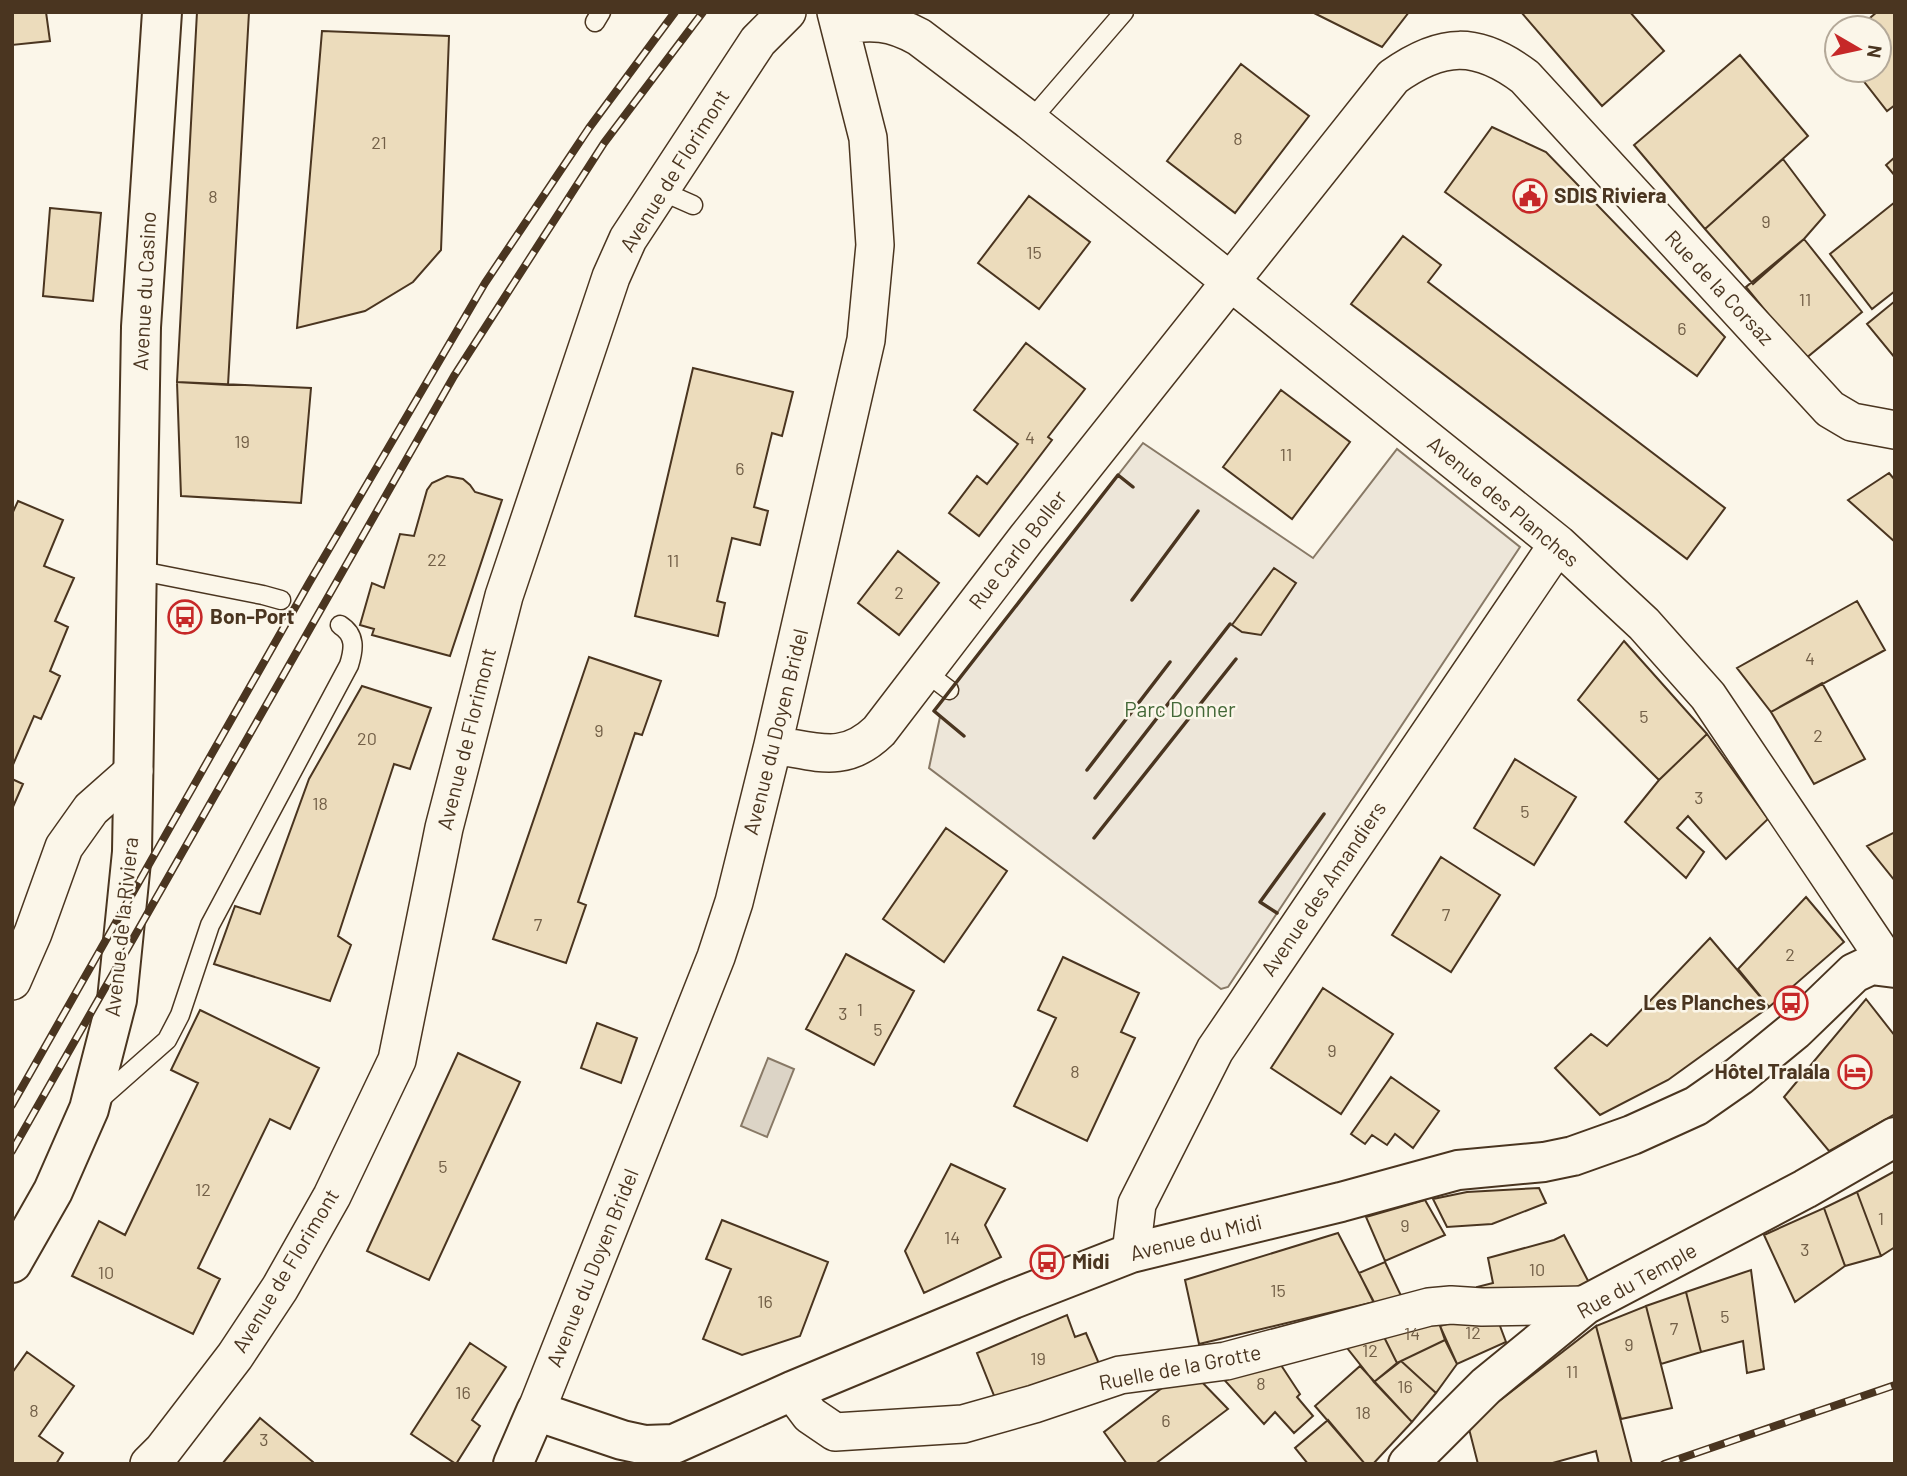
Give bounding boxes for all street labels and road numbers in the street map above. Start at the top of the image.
street label: Avenue de Florimont [614,84,734,256]
street label: Avenue du Casino [127,211,160,371]
street label: Rue de la Corsaz [1660,224,1780,350]
street label: Avenue des Planches [1423,430,1585,572]
street label: Rue Carlo Boller [963,484,1071,614]
street label: Avenue du Doyen Bridel [737,626,812,837]
street label: Avenue de Florimont [431,645,500,832]
street label: Avenue des Amandiers [1255,796,1391,980]
street label: Avenue de la Riviera [99,836,142,1018]
street label: Avenue du Doyen Bridel [540,1165,643,1370]
street label: Avenue de Florimont [226,1184,343,1357]
street label: Avenue du Midi [1127,1208,1264,1265]
street label: Rue du Temple [1572,1236,1701,1323]
street label: Ruelle de la Grotte [1096,1339,1263,1395]

